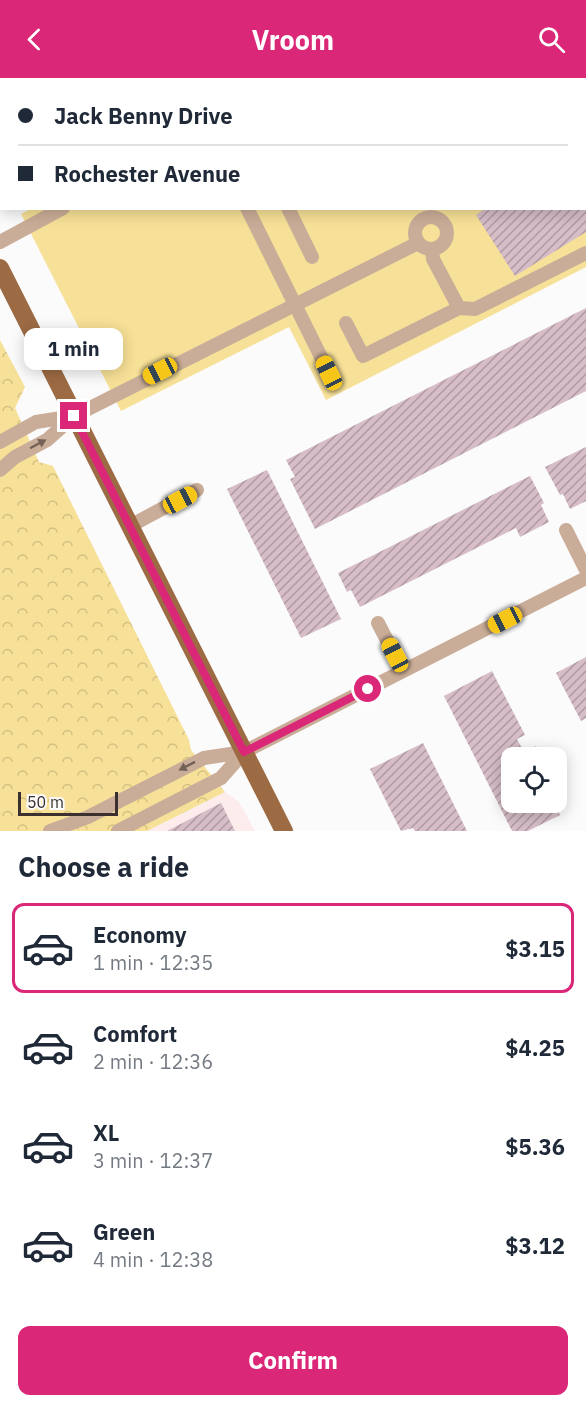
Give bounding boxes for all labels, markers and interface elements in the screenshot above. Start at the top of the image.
text: Vroom [252,22,334,57]
icon: back [18,23,51,56]
icon: search [535,23,568,56]
text: Jack Benny Drive [54,101,233,130]
text: Rochester Avenue [54,159,240,188]
callout: 1 min [25,329,124,371]
text: 1 min [47,335,100,362]
car [313,353,345,393]
car [140,355,180,387]
route end [60,402,87,429]
one-way arrow [30,439,47,449]
car [160,484,200,516]
car [485,604,525,636]
car [379,635,411,675]
route start [354,675,381,702]
map controls [501,747,567,813]
button: locate [501,747,567,813]
one-way arrow [179,761,196,771]
scale bar [18,789,118,816]
text: 50 m [27,792,64,812]
text: Choose a ride [18,849,189,884]
text: Economy [93,920,187,949]
icon: car [21,921,75,975]
text: $3.15 [505,934,565,963]
text: 1 min · 12:35 [93,949,213,976]
text: Comfort [93,1019,177,1048]
icon: car [21,1020,75,1074]
text: $4.25 [505,1033,565,1062]
text: 2 min · 12:36 [93,1048,213,1075]
text: XL [93,1118,119,1147]
icon: car [21,1119,75,1173]
text: $5.36 [505,1132,565,1161]
text: 3 min · 12:37 [93,1147,213,1174]
text: Green [93,1217,155,1246]
icon: car [21,1218,75,1272]
text: $3.12 [505,1231,565,1260]
text: 4 min · 12:38 [93,1246,213,1273]
button: Confirm [18,1326,568,1395]

